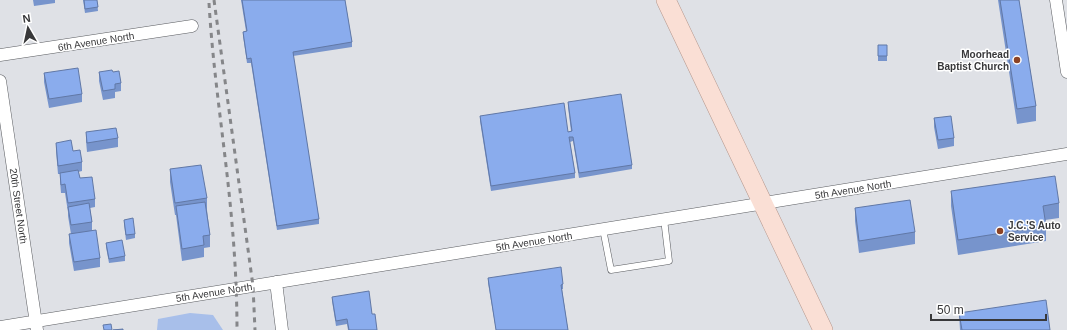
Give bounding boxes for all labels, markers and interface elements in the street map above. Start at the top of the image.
north arrow [8,8,48,48]
text: N [22,12,31,25]
street label: 6th Avenue North [57,30,135,53]
place label: Moorhead Baptist Church [937,49,1009,72]
marker: Moorhead Baptist Church [1012,55,1022,65]
street label: 20th Street North [8,168,29,245]
street label: 5th Avenue North [814,178,892,201]
place label: J.C.'S Auto Service [1008,220,1061,243]
marker: J.C.'S Auto Service [995,226,1005,236]
street label: 5th Avenue North [495,230,573,253]
street label: 5th Avenue North [175,281,253,304]
scale bar [931,296,1046,322]
text: 50 m [937,303,964,317]

